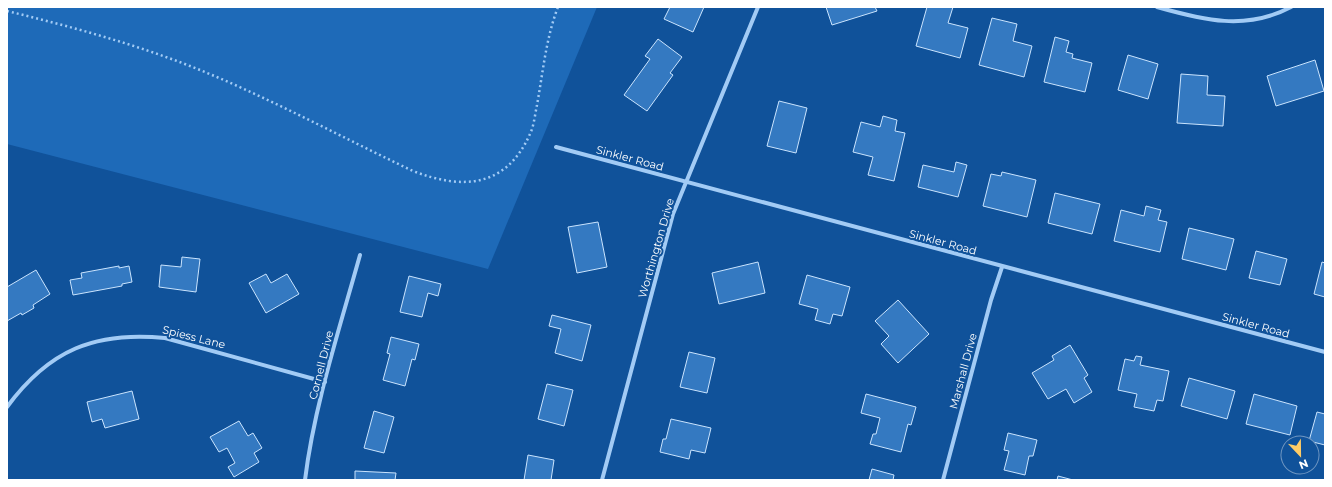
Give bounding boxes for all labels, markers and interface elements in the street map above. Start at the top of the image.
street label: Sinkler Road [595,142,665,174]
street label: Worthington Drive [635,196,677,300]
street label: Sinkler Road [908,226,978,258]
street label: Sinkler Road [1221,309,1291,341]
street label: Spiess Lane [161,322,227,352]
street label: Cornell Drive [306,329,336,401]
street label: Marshall Drive [946,331,980,411]
north arrow [1280,435,1320,475]
text: N [1297,456,1310,472]

